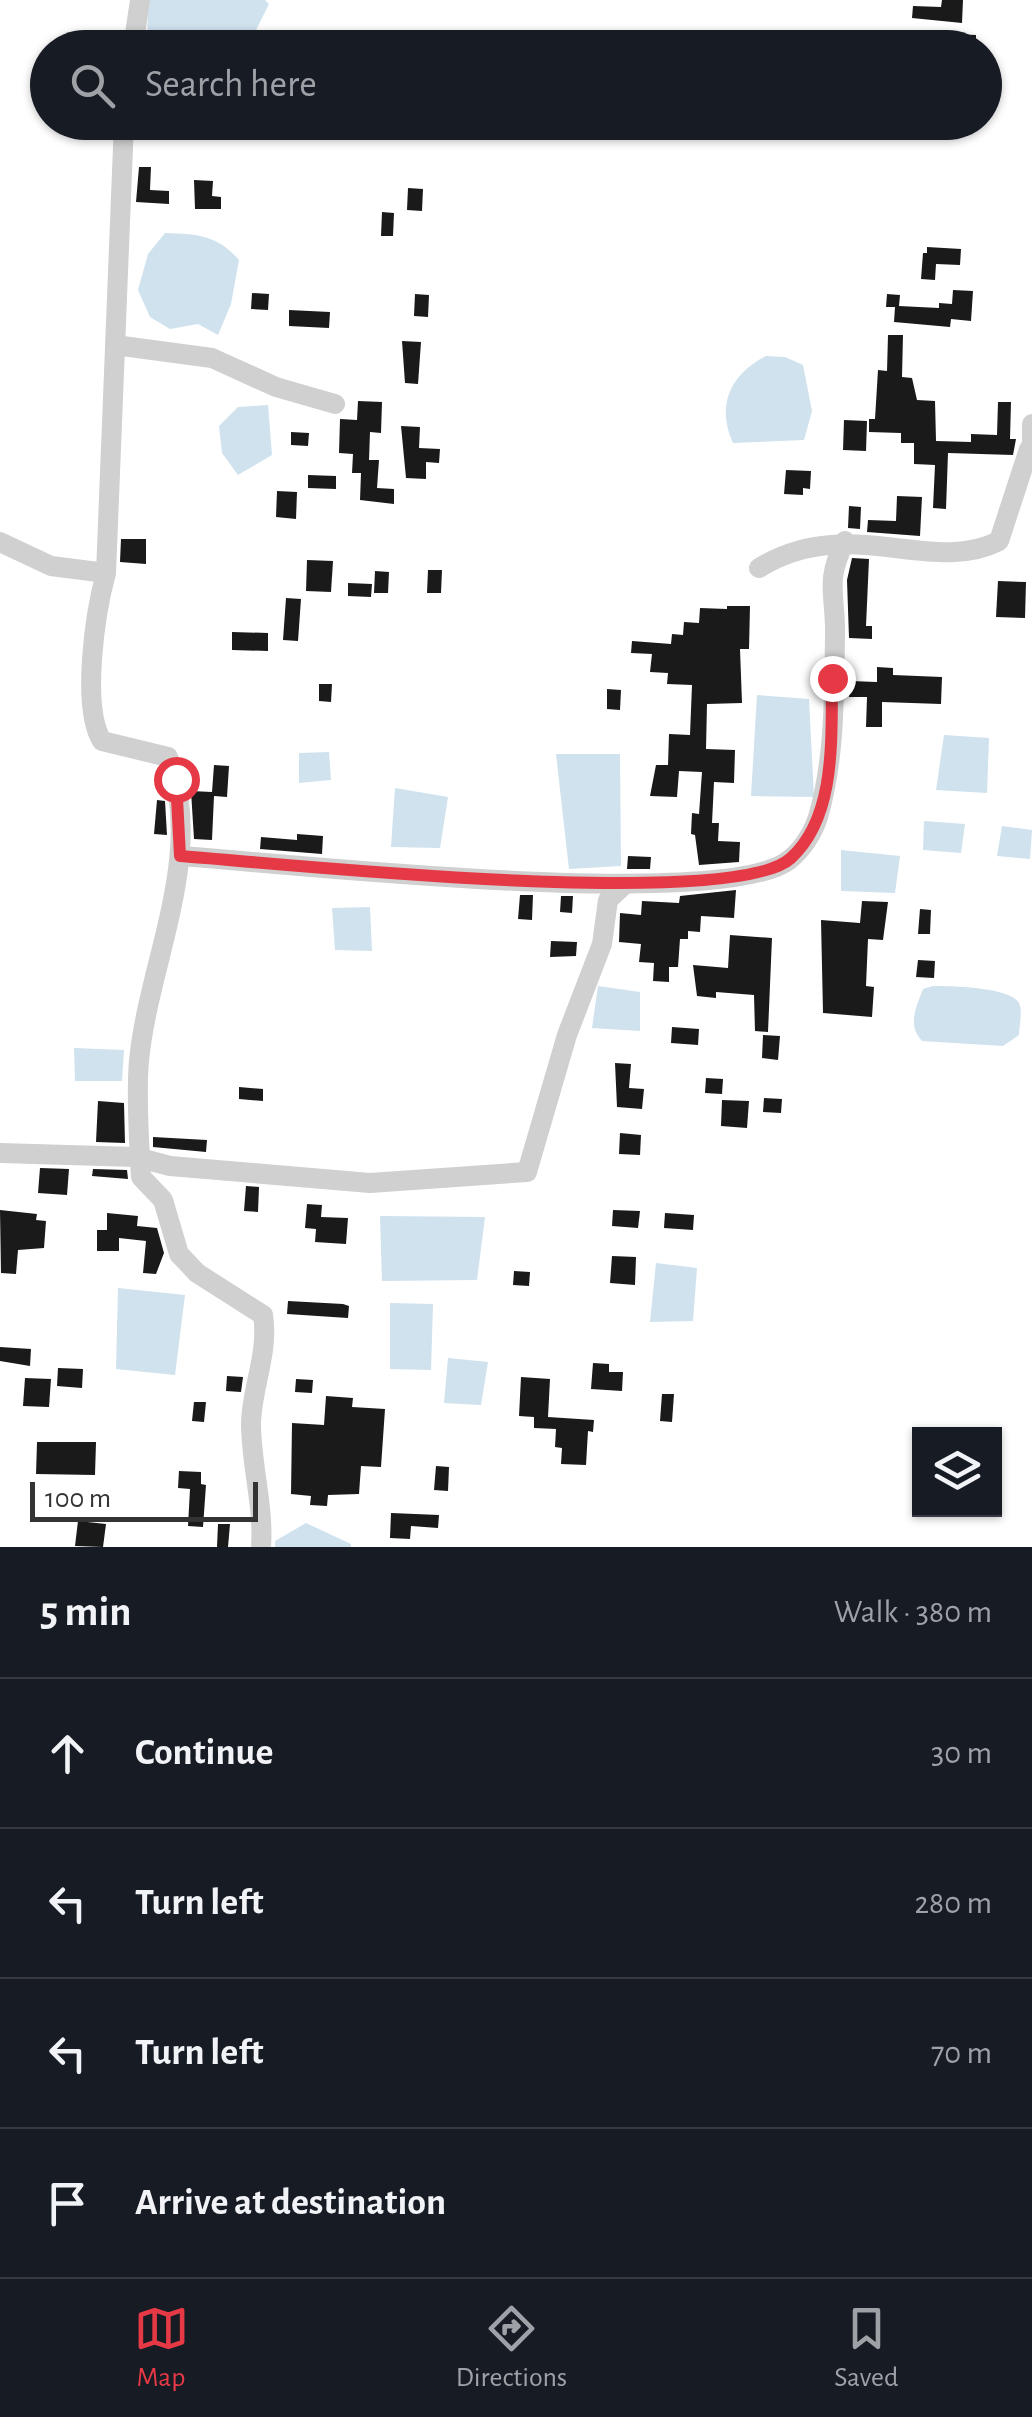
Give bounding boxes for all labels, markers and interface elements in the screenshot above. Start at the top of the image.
search box [30,30,1002,140]
icon: search [65,58,120,113]
text: Search here [145,66,317,104]
route end [810,656,856,702]
route start [154,757,200,803]
map controls [912,1427,1002,1517]
button: layers [912,1427,1002,1517]
scale bar [30,1477,258,1522]
text: 100 m [45,1485,111,1513]
text: 5 min [40,1591,132,1633]
text: Walk · 380 m [834,1596,992,1628]
icon: ahead [40,1726,95,1781]
text: Continue [135,1734,273,1772]
text: 30 m [931,1737,992,1769]
icon: left [40,1876,95,1931]
text: Turn left [135,1884,263,1922]
text: 280 m [914,1887,992,1919]
icon: left [40,2026,95,2081]
text: Turn left [135,2034,263,2072]
text: 70 m [931,2037,992,2069]
icon: arrive [40,2176,95,2231]
text: Arrive at destination [135,2184,446,2222]
tab: Map [134,2301,189,2395]
tab: Directions [456,2301,567,2395]
tab: Saved [834,2301,898,2395]

